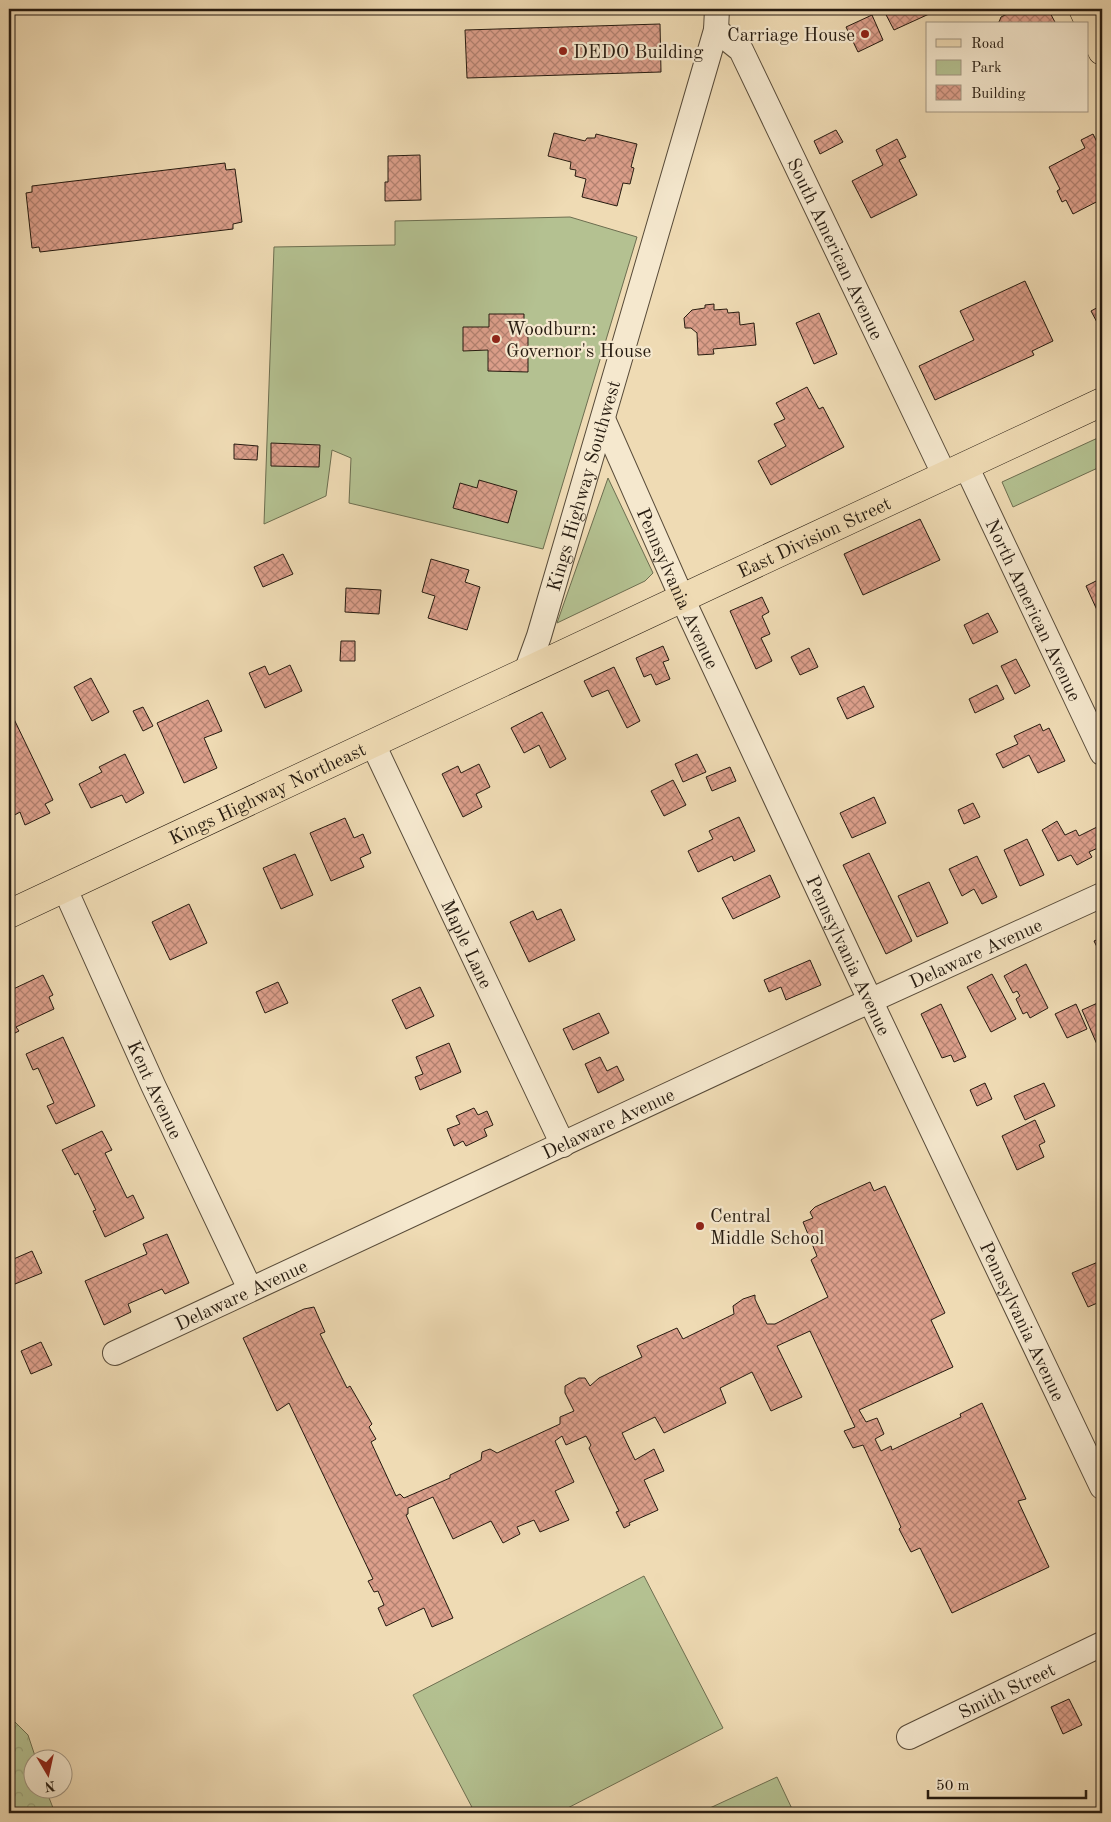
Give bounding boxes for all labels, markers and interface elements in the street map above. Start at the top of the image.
legend [926,22,1088,112]
place label: Carriage House [727,27,855,46]
marker: Carriage House [859,28,871,40]
text: Road [971,37,1005,52]
place label: DEDO Building [573,44,704,63]
marker: DEDO Building [557,45,569,57]
text: Park [971,61,1002,76]
text: Building [971,87,1026,102]
street label: South American Avenue [782,156,885,343]
place label: Woodburn: Governor's House [506,321,651,362]
marker: Woodburn: Governor's House [490,333,502,345]
street label: Kings Highway Southwest [546,379,625,594]
street label: East Division Street [735,495,895,583]
street label: Pennsylvania Avenue [632,506,721,672]
street label: North American Avenue [981,517,1083,705]
street label: Kings Highway Northeast [167,741,369,849]
street label: Pennsylvania Avenue [801,873,892,1039]
street label: Maple Lane [436,898,494,992]
street label: Delaware Avenue [907,917,1046,993]
street label: Kent Avenue [122,1039,184,1143]
street label: Delaware Avenue [540,1086,678,1164]
place label: Central Middle School [710,1208,824,1249]
marker: Central Middle School [694,1220,706,1232]
street label: Pennsylvania Avenue [975,1239,1067,1405]
street label: Delaware Avenue [173,1258,311,1335]
street label: Smith Street [956,1661,1059,1724]
north arrow [22,1750,72,1800]
scale bar [928,1767,1086,1799]
text: N [43,1778,56,1794]
text: 50 m [936,1779,970,1794]

